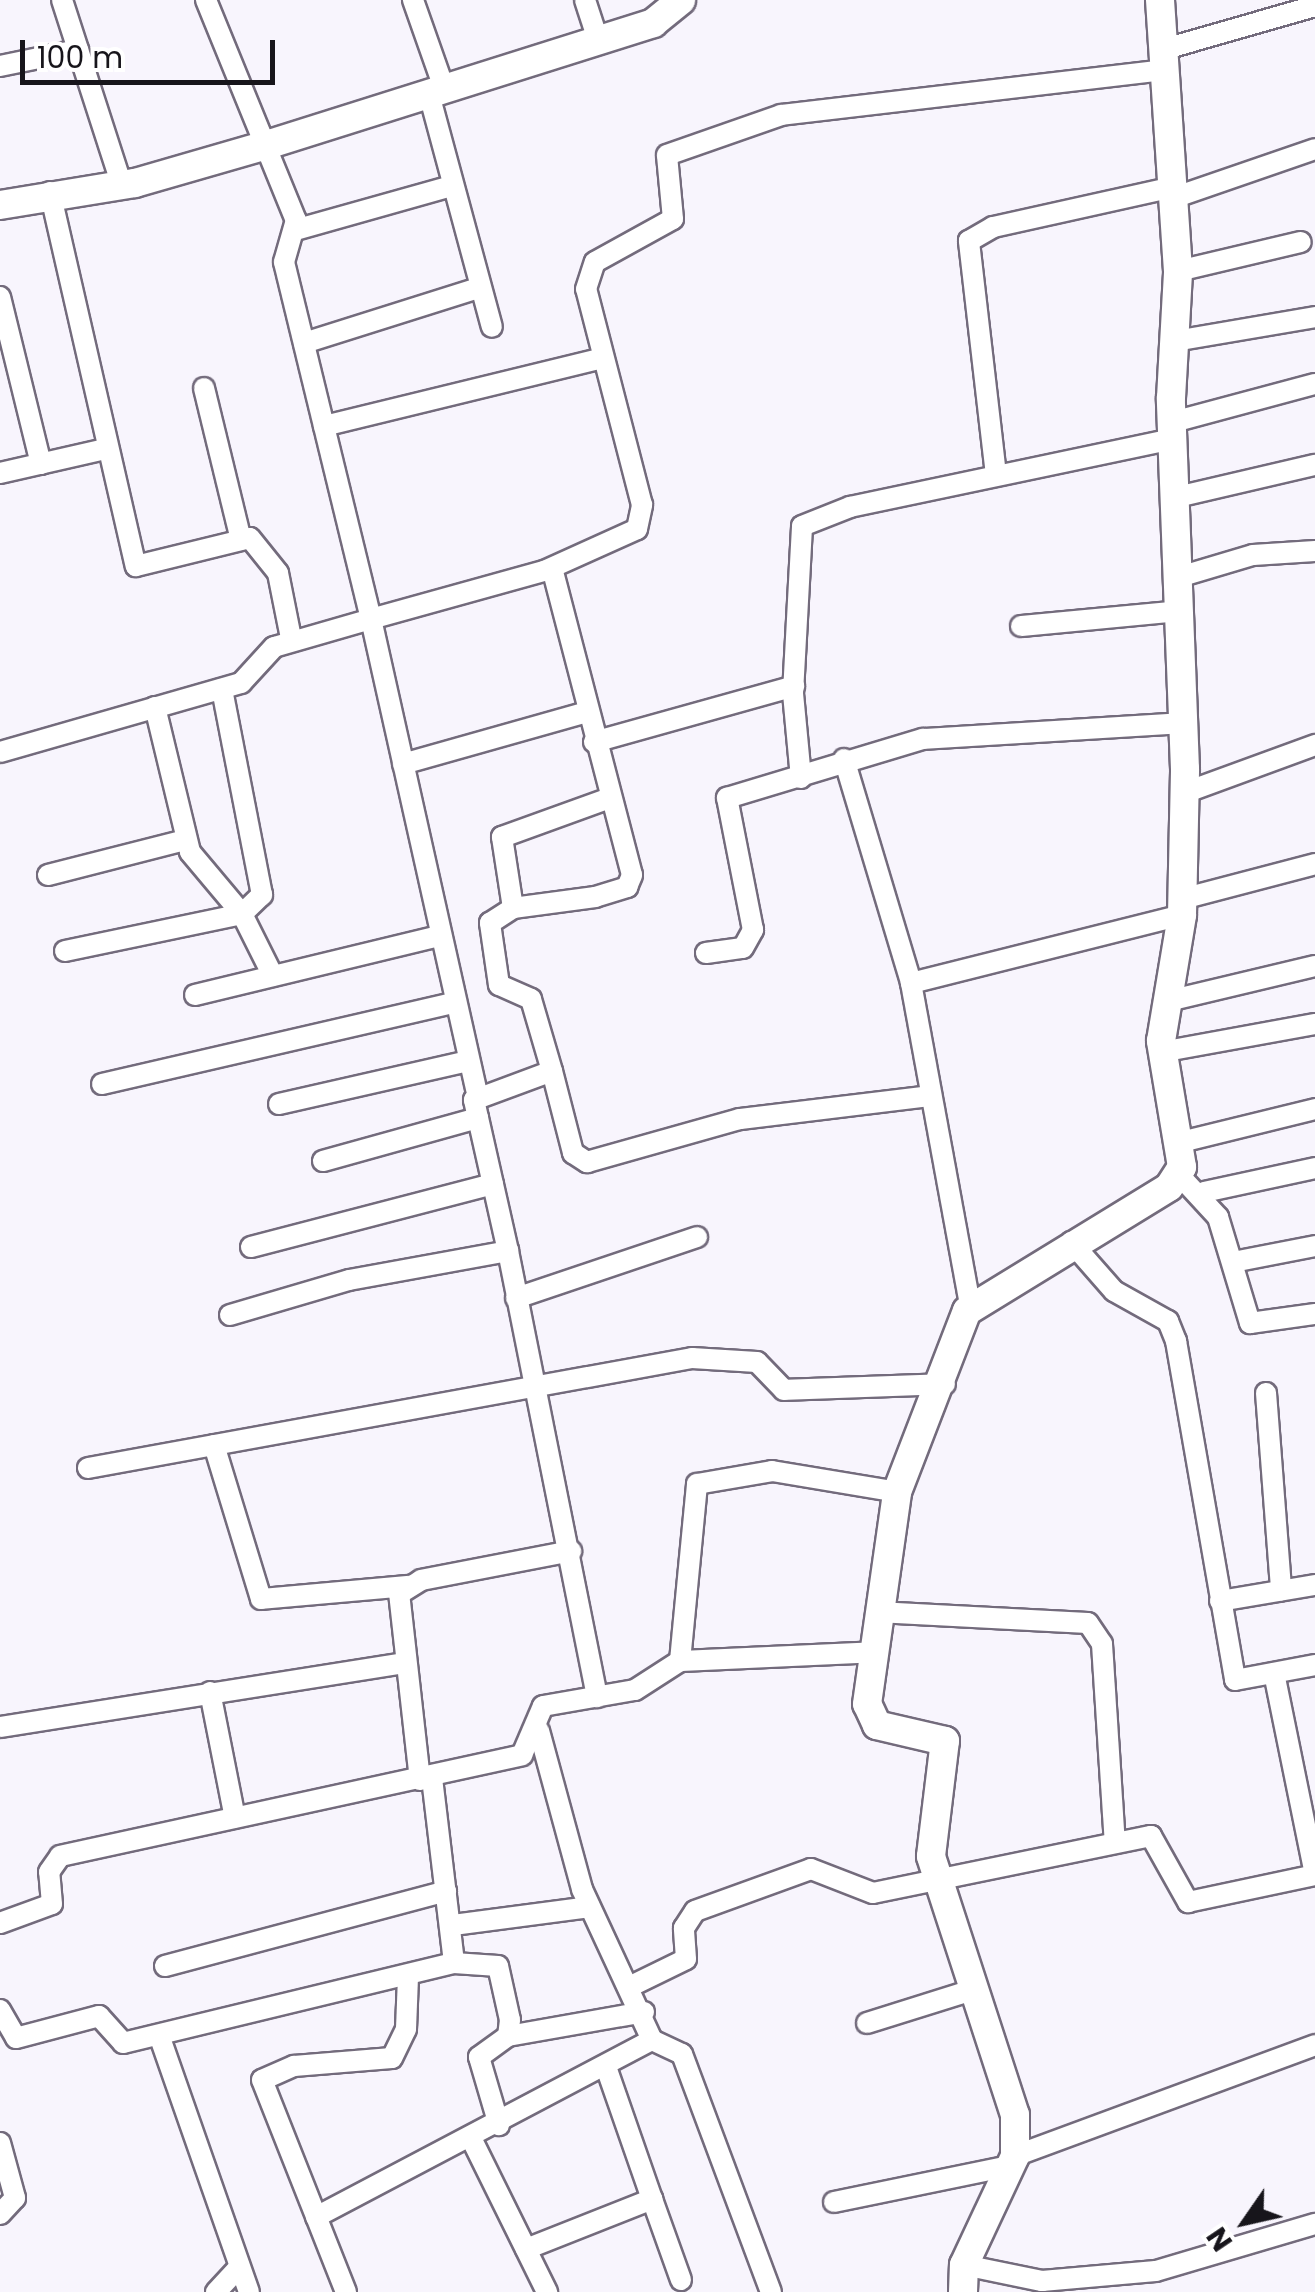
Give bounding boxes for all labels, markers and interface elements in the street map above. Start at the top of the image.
scale bar [25,20,280,82]
text: 100 m [37,36,123,79]
north arrow [1195,2172,1295,2272]
text: N [1198,2219,1242,2259]

